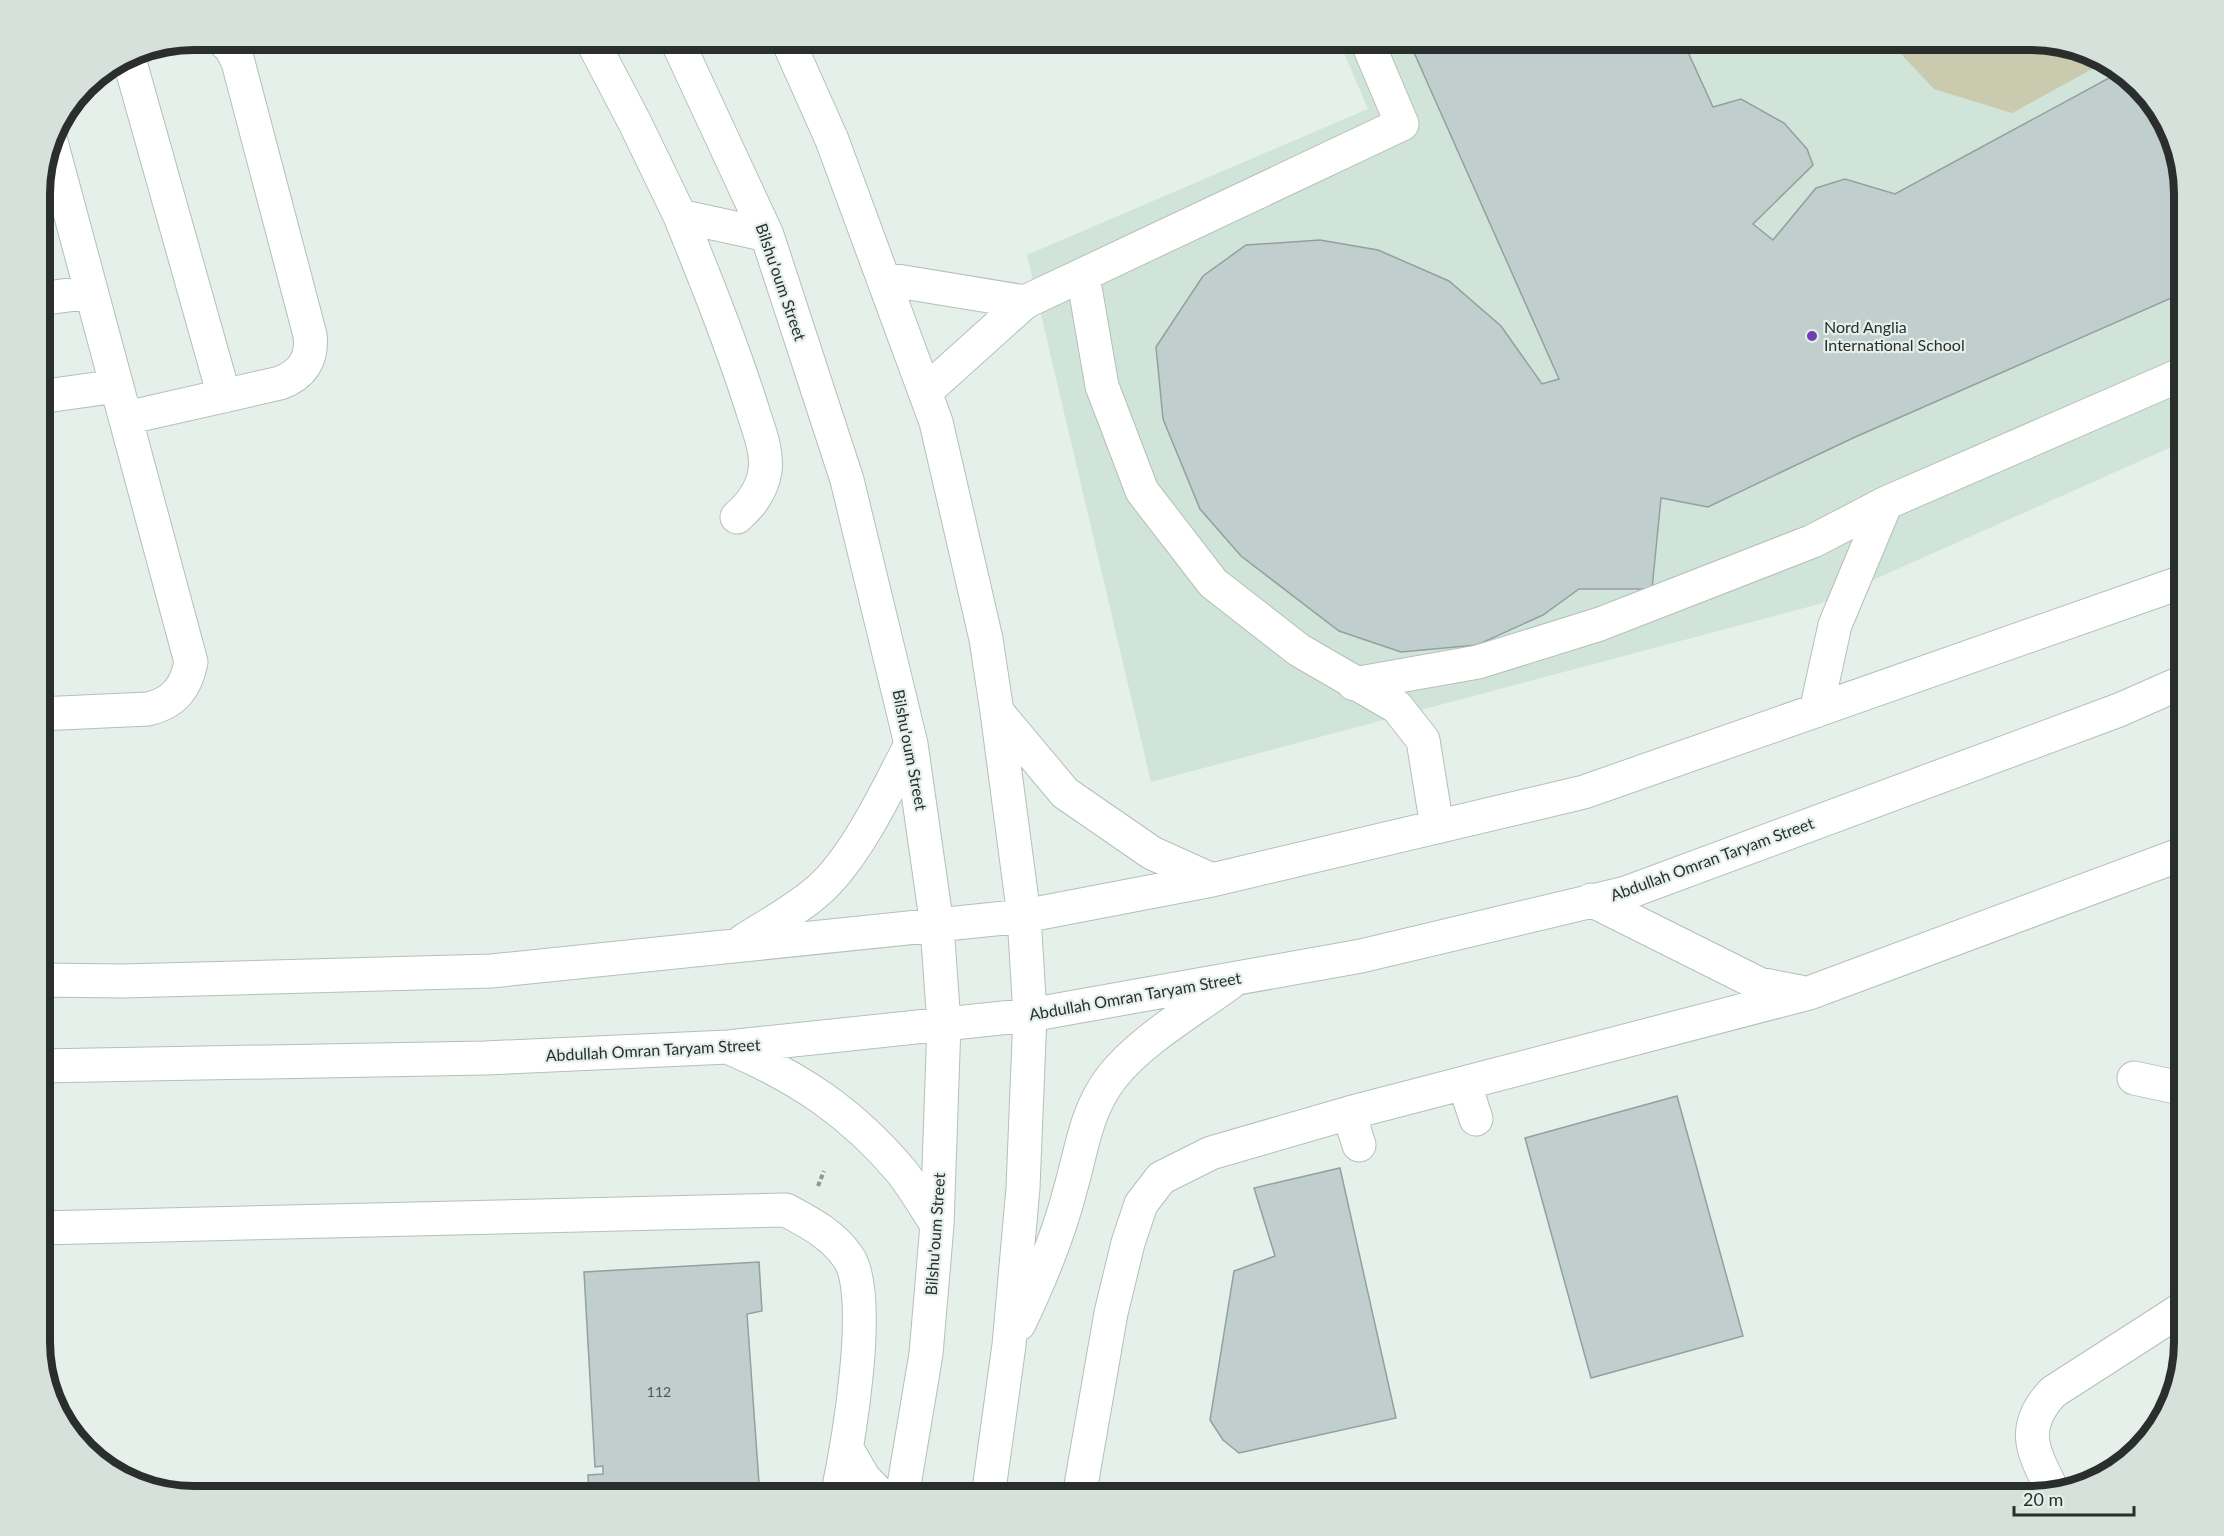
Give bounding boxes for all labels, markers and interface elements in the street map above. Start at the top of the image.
street label: Bilshu'oum Street [752,221,811,343]
place label: Nord Anglia International School [1824,317,1965,354]
marker: Nord Anglia International School [1805,329,1819,343]
street label: Bilshu'oum Street [889,688,932,812]
street label: Abdullah Omran Taryam Street [1608,813,1816,904]
street label: Abdullah Omran Taryam Street [1027,967,1243,1024]
street label: Abdullah Omran Taryam Street [545,1034,761,1065]
street label: Bilshu'oum Street [921,1172,948,1296]
house number: 112 [647,1383,671,1400]
scale bar [2014,1479,2134,1517]
text: 20 m [2023,1488,2063,1510]

